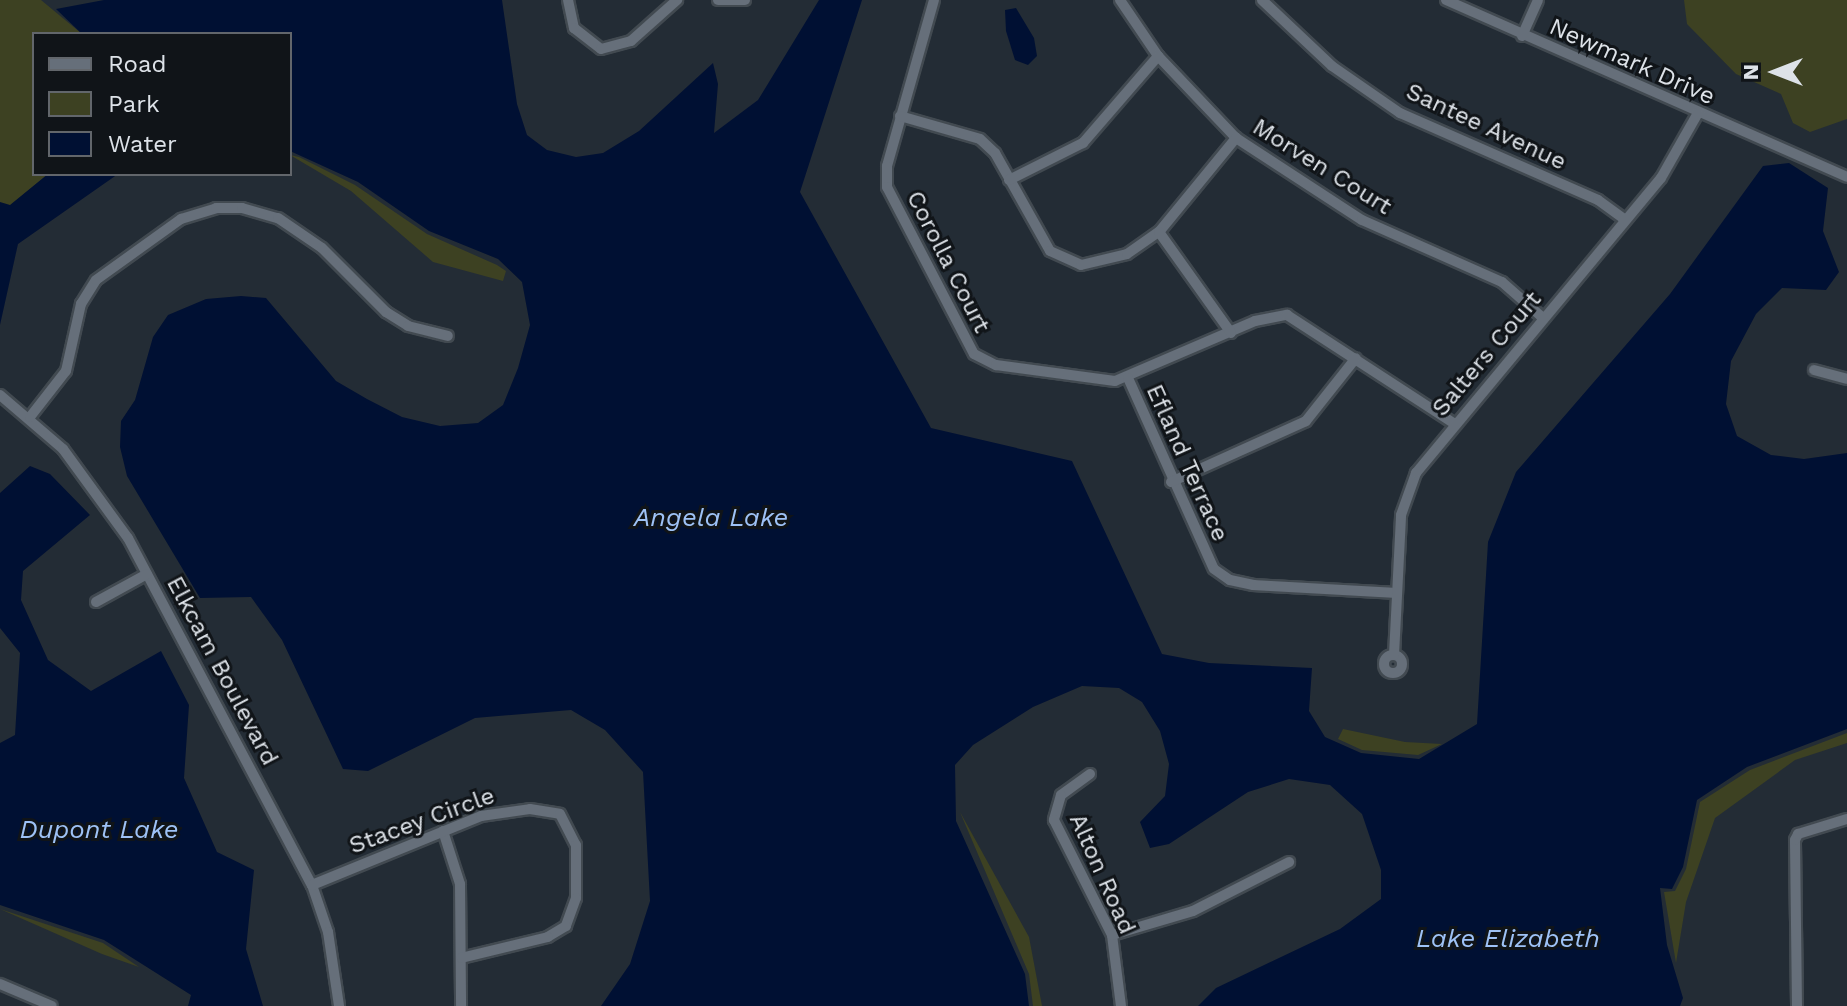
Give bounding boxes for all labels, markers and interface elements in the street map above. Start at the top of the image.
street label: Newmark Drive [1544,12,1720,112]
legend [32,32,292,176]
north arrow [1735,32,1815,112]
text: Road [108,50,167,78]
text: N [1738,64,1763,80]
street label: Santee Avenue [1401,77,1571,177]
text: Park [108,90,160,118]
street label: Morven Court [1247,113,1397,221]
text: Water [108,130,177,158]
street label: Corolla Court [900,186,996,338]
street label: Salters Court [1426,286,1548,422]
street label: Efland Terrace [1139,380,1235,546]
water label: Angela Lake [634,502,788,534]
street label: Elkcam Boulevard [160,572,284,770]
street label: Stacey Circle [345,781,499,861]
street label: Alton Road [1063,809,1141,939]
water label: Dupont Lake [19,814,179,846]
water label: Lake Elizabeth [1416,923,1600,955]

